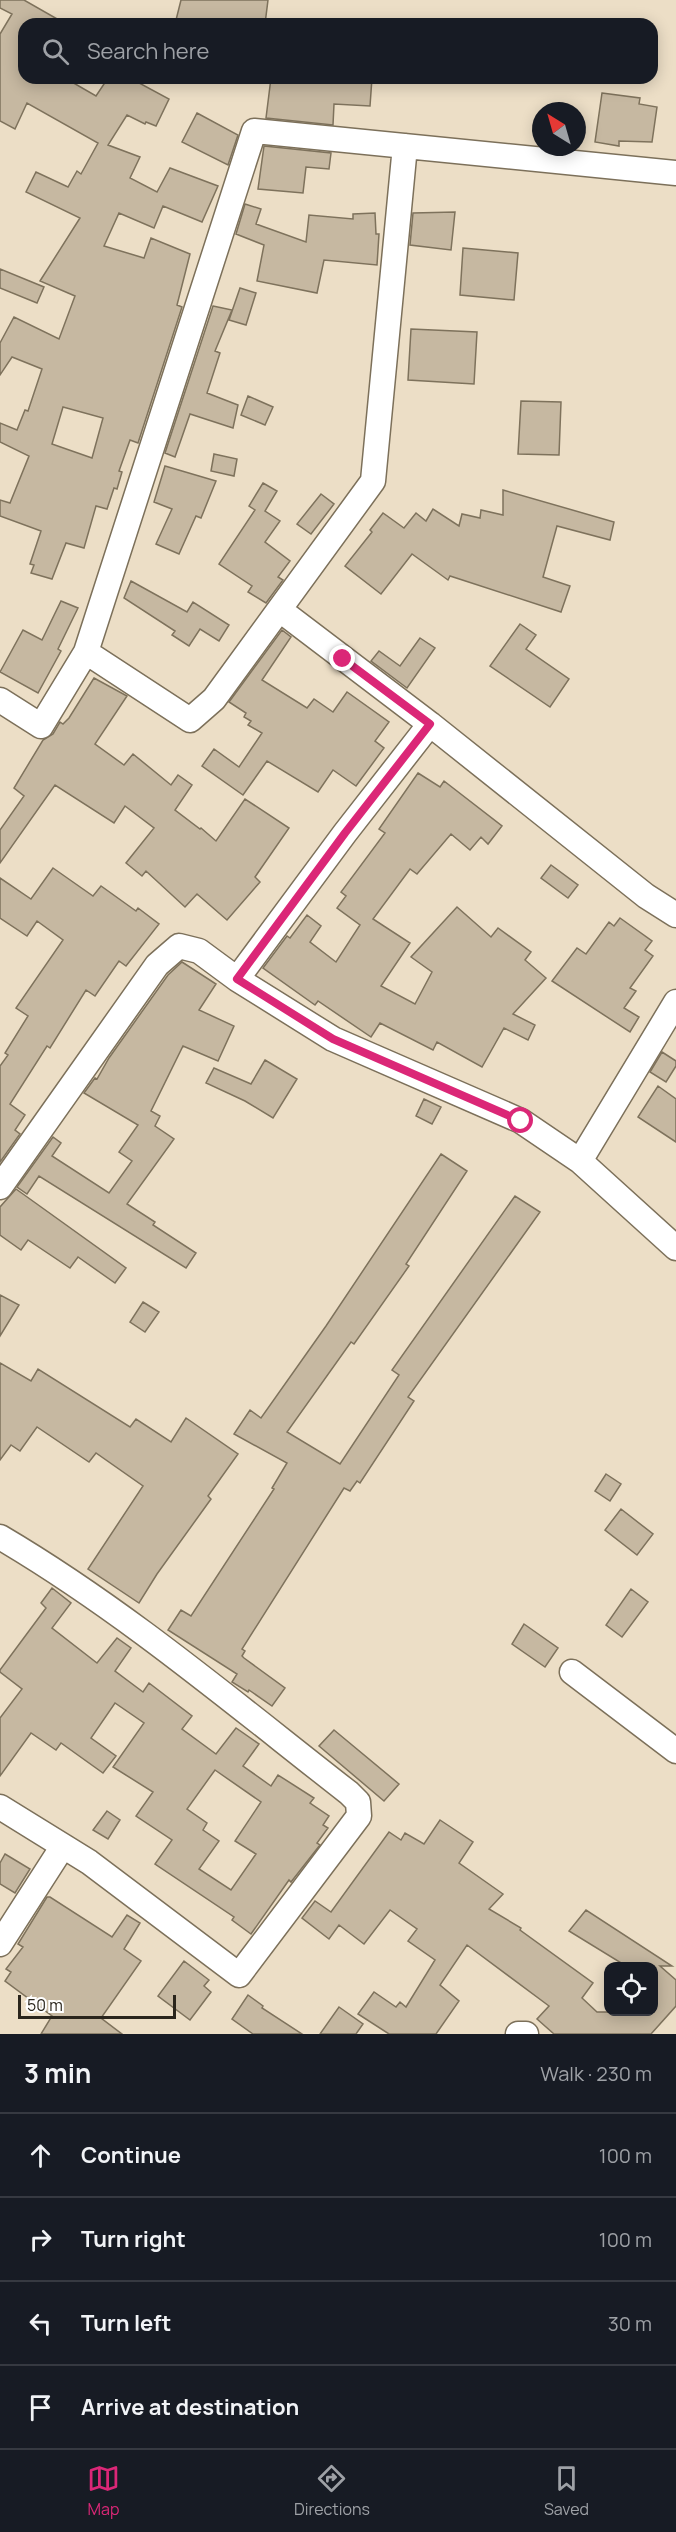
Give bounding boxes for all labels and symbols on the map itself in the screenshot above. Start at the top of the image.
north arrow [532,102,586,156]
route end [329,645,355,671]
route start [507,1107,533,1133]
scale bar [18,1992,176,2020]

